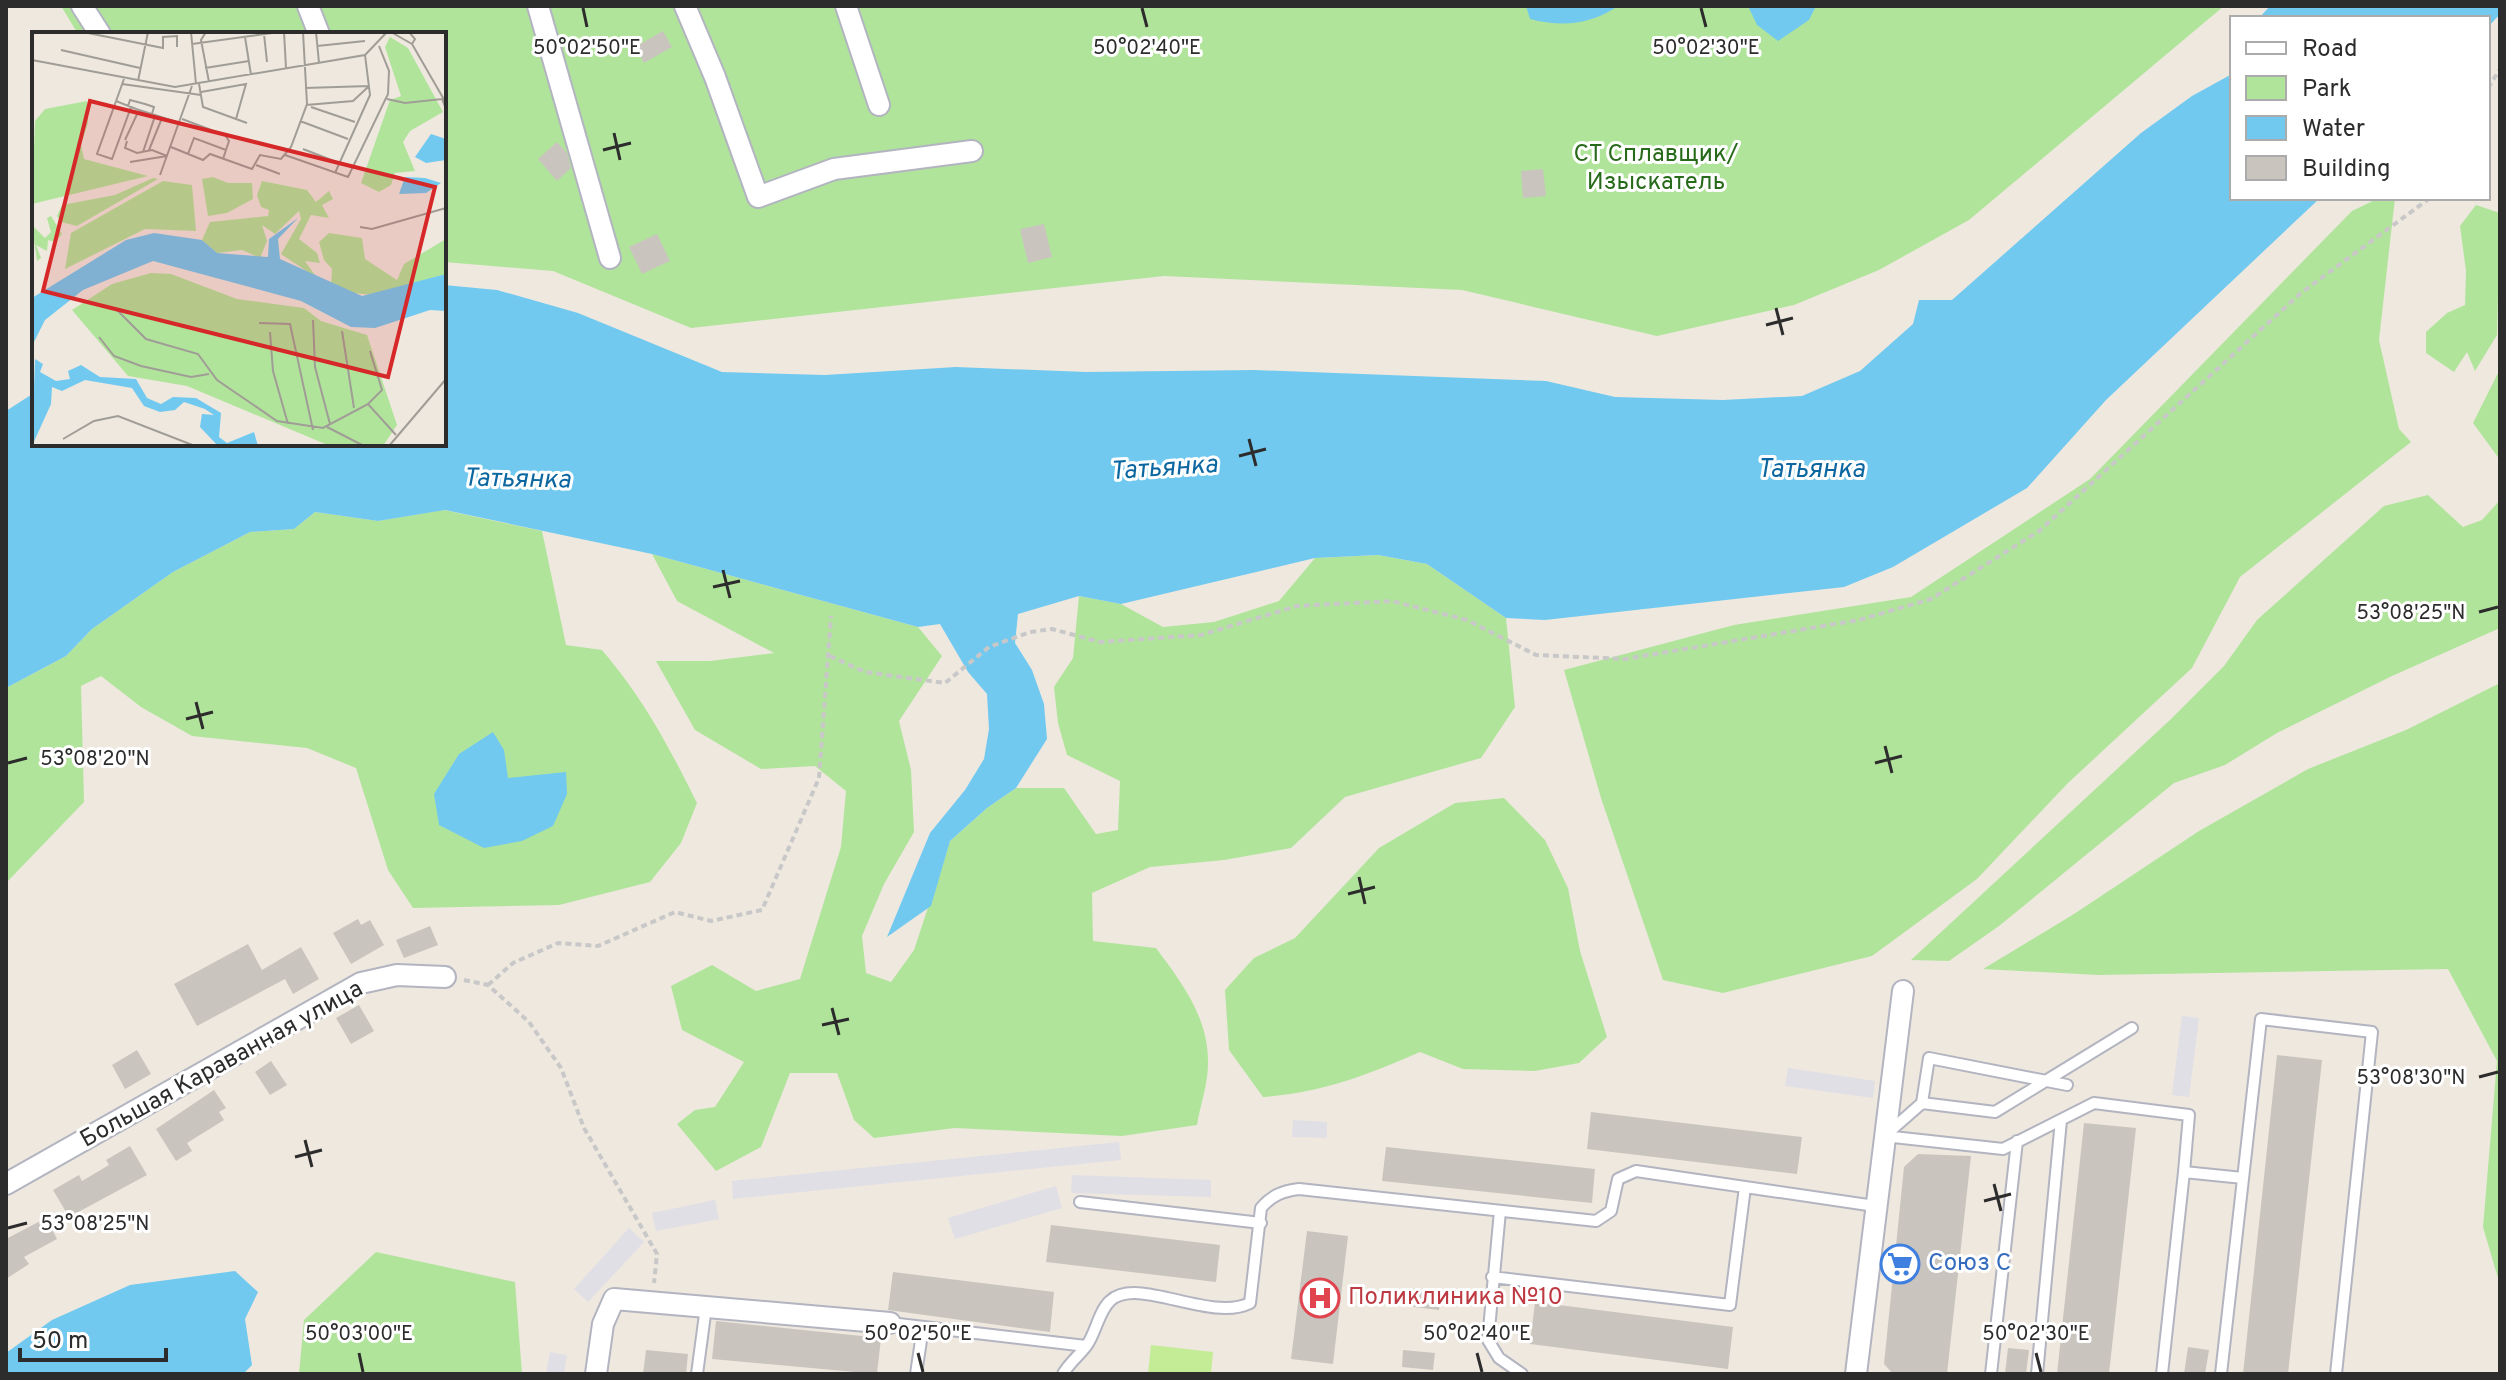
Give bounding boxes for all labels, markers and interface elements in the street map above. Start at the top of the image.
legend [2230,16,2490,200]
inset map [32,32,446,446]
text: Road [2302,35,2358,65]
text: 50°02'50"E [533,36,641,62]
text: 50°02'40"E [1093,36,1201,62]
text: 50°02'30"E [1652,36,1760,62]
text: Park [2302,75,2352,105]
text: Water [2302,115,2365,145]
park label: СТ Сплавщик/ Изыскатель [1574,140,1739,198]
text: Building [2302,155,2391,185]
water label: Татьянка [1109,449,1219,489]
water label: Татьянка [1757,454,1865,487]
water label: Татьянка [463,463,572,497]
text: 53°08'25"N [2357,601,2465,627]
text: 53°08'20"N [40,747,150,773]
street label: Большая Караванная улица [75,975,369,1155]
text: 53°08'30"N [2357,1066,2465,1092]
text: 53°08'25"N [41,1212,149,1238]
supermarket icon: Союз С [1879,1243,1921,1285]
place label: Союз С [1928,1249,2011,1279]
hospital icon: Поликлиника №10 [1299,1277,1341,1319]
place label: Поликлиника №10 [1348,1283,1563,1313]
scale bar [20,1312,166,1362]
text: 50°03'00"E [305,1322,413,1348]
text: 50°02'50"E [864,1322,972,1348]
text: 50°02'40"E [1423,1322,1531,1348]
text: 50°02'30"E [1982,1322,2090,1348]
text: 50 m [32,1327,88,1357]

